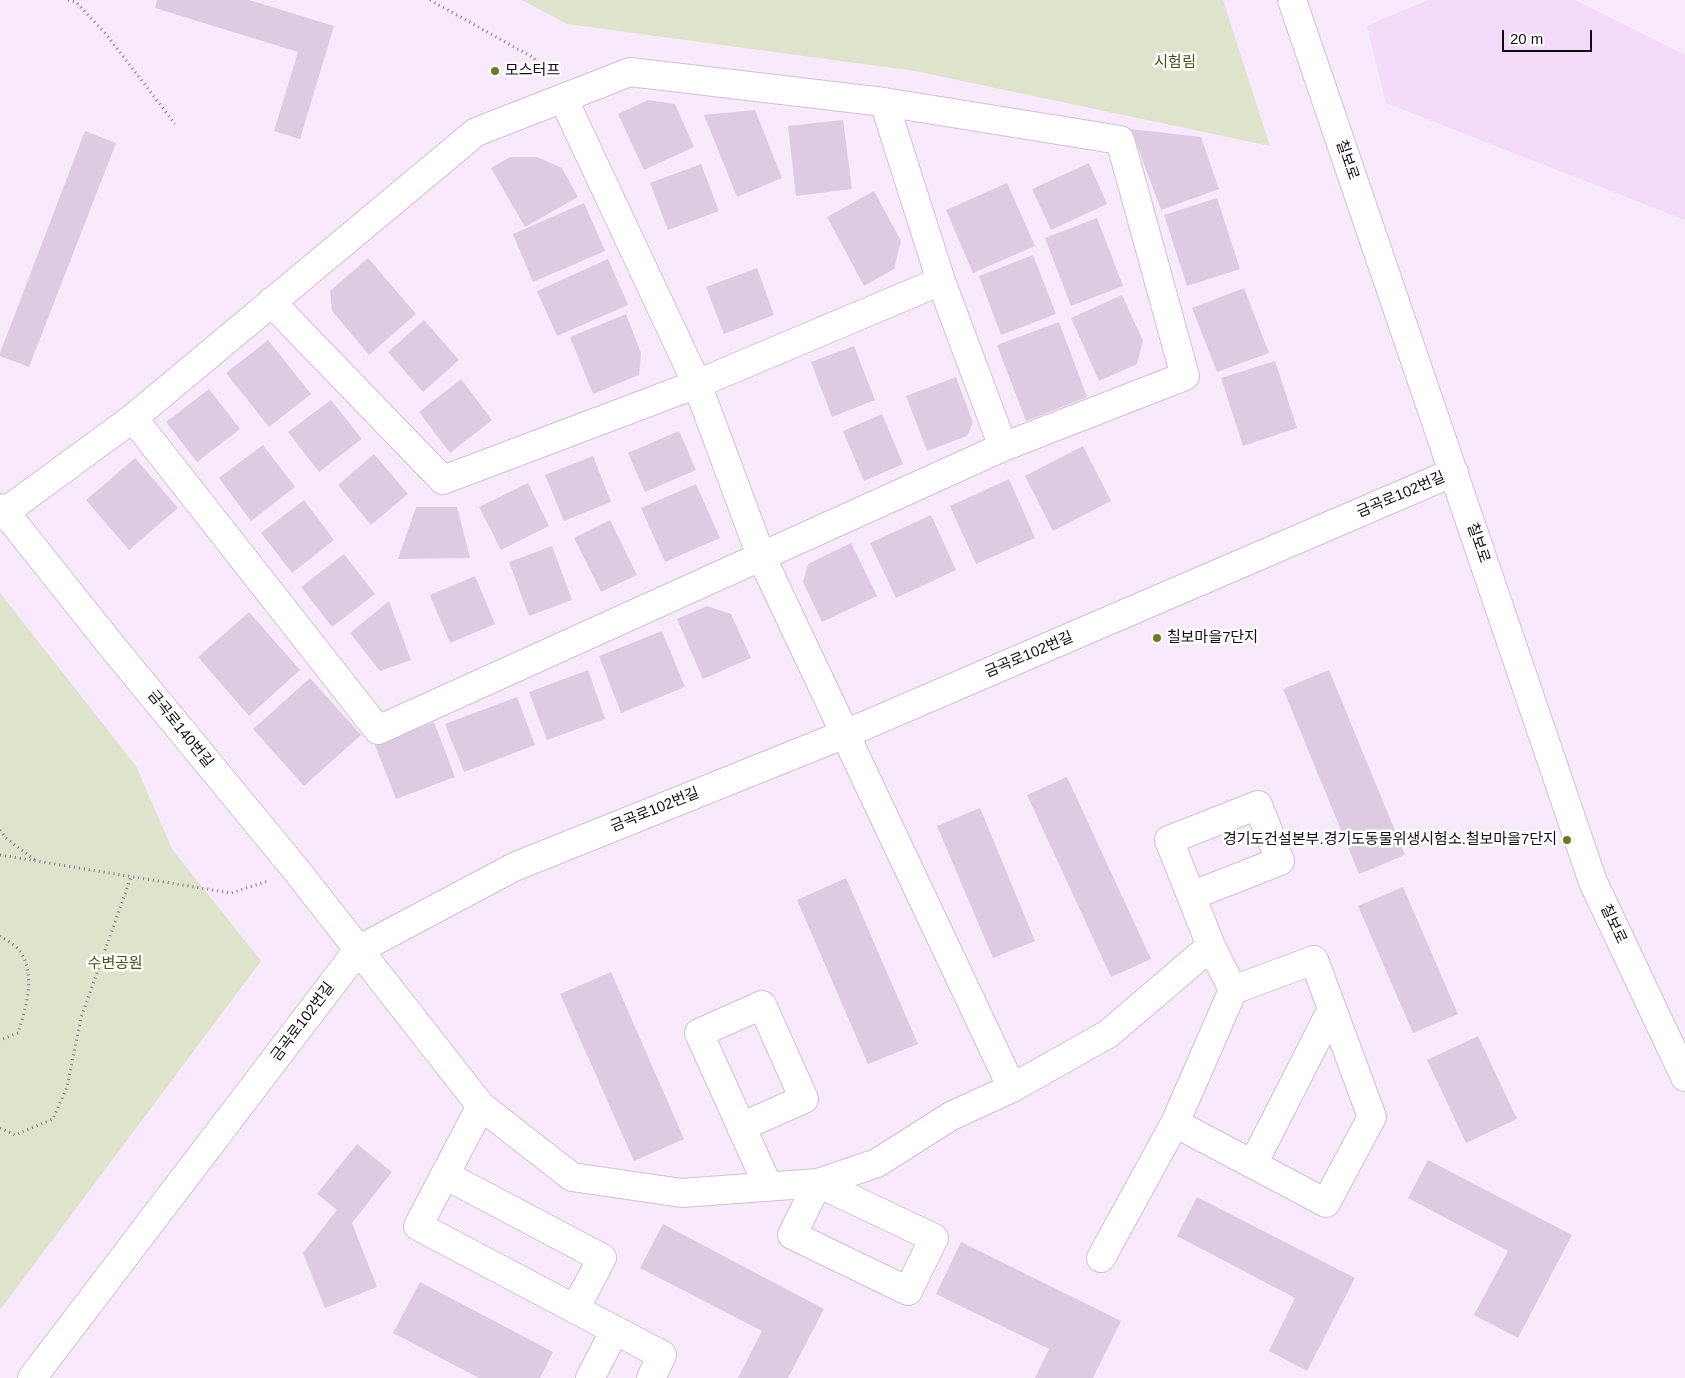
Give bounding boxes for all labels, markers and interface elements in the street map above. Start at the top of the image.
scale bar [1505,20,1595,52]
text: 20 m [1510,30,1543,47]
park label: 시험림 [1154,54,1196,72]
place label: 모스터프 [505,62,560,80]
marker: 모스터프 [489,65,501,77]
street label: 칠보로 [1332,137,1362,183]
street label: 금곡로102번길 [1354,468,1448,522]
street label: 칠보로 [1463,520,1493,566]
street label: 금곡로102번길 [982,628,1076,682]
place label: 칠보마을7단지 [1167,629,1258,647]
marker: 칠보마을7단지 [1151,632,1163,644]
street label: 금곡로140번길 [143,687,217,771]
street label: 금곡로102번길 [608,784,702,836]
place label: 경기도건설본부.경기도동물위생시험소.철보마을7단지 [1223,831,1557,849]
marker: 경기도건설본부.경기도동물위생시험소.철보마을7단지 [1561,834,1573,846]
street label: 칠보로 [1596,901,1630,947]
park label: 수변공원 [87,955,143,973]
street label: 금곡로102번길 [268,979,338,1065]

